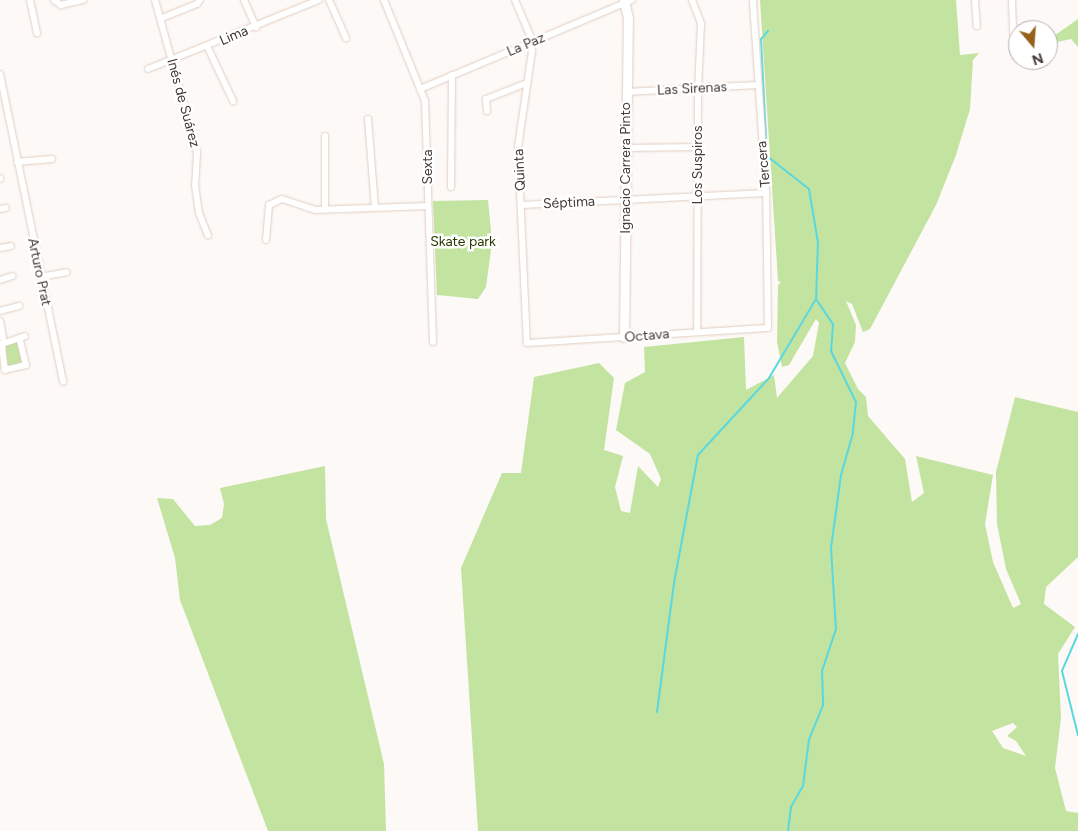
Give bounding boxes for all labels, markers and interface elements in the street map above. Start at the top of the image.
north arrow [1008,20,1058,70]
street label: Lima [217,22,251,50]
street label: La Paz [504,29,548,61]
text: N [1030,49,1045,69]
street label: Inés de Suárez [163,57,203,149]
street label: Las Sirenas [657,79,727,99]
street label: Ignacio Carrera Pinto [618,102,634,234]
street label: Los Suspiros [690,125,706,205]
street label: Tercera [754,140,774,188]
street label: Quinta [511,148,529,192]
street label: Sexta [420,149,436,185]
street label: Séptima [543,193,595,213]
park label: Skate park [430,234,496,250]
street label: Arturo Prat [24,237,54,307]
street label: Octava [624,326,670,346]

